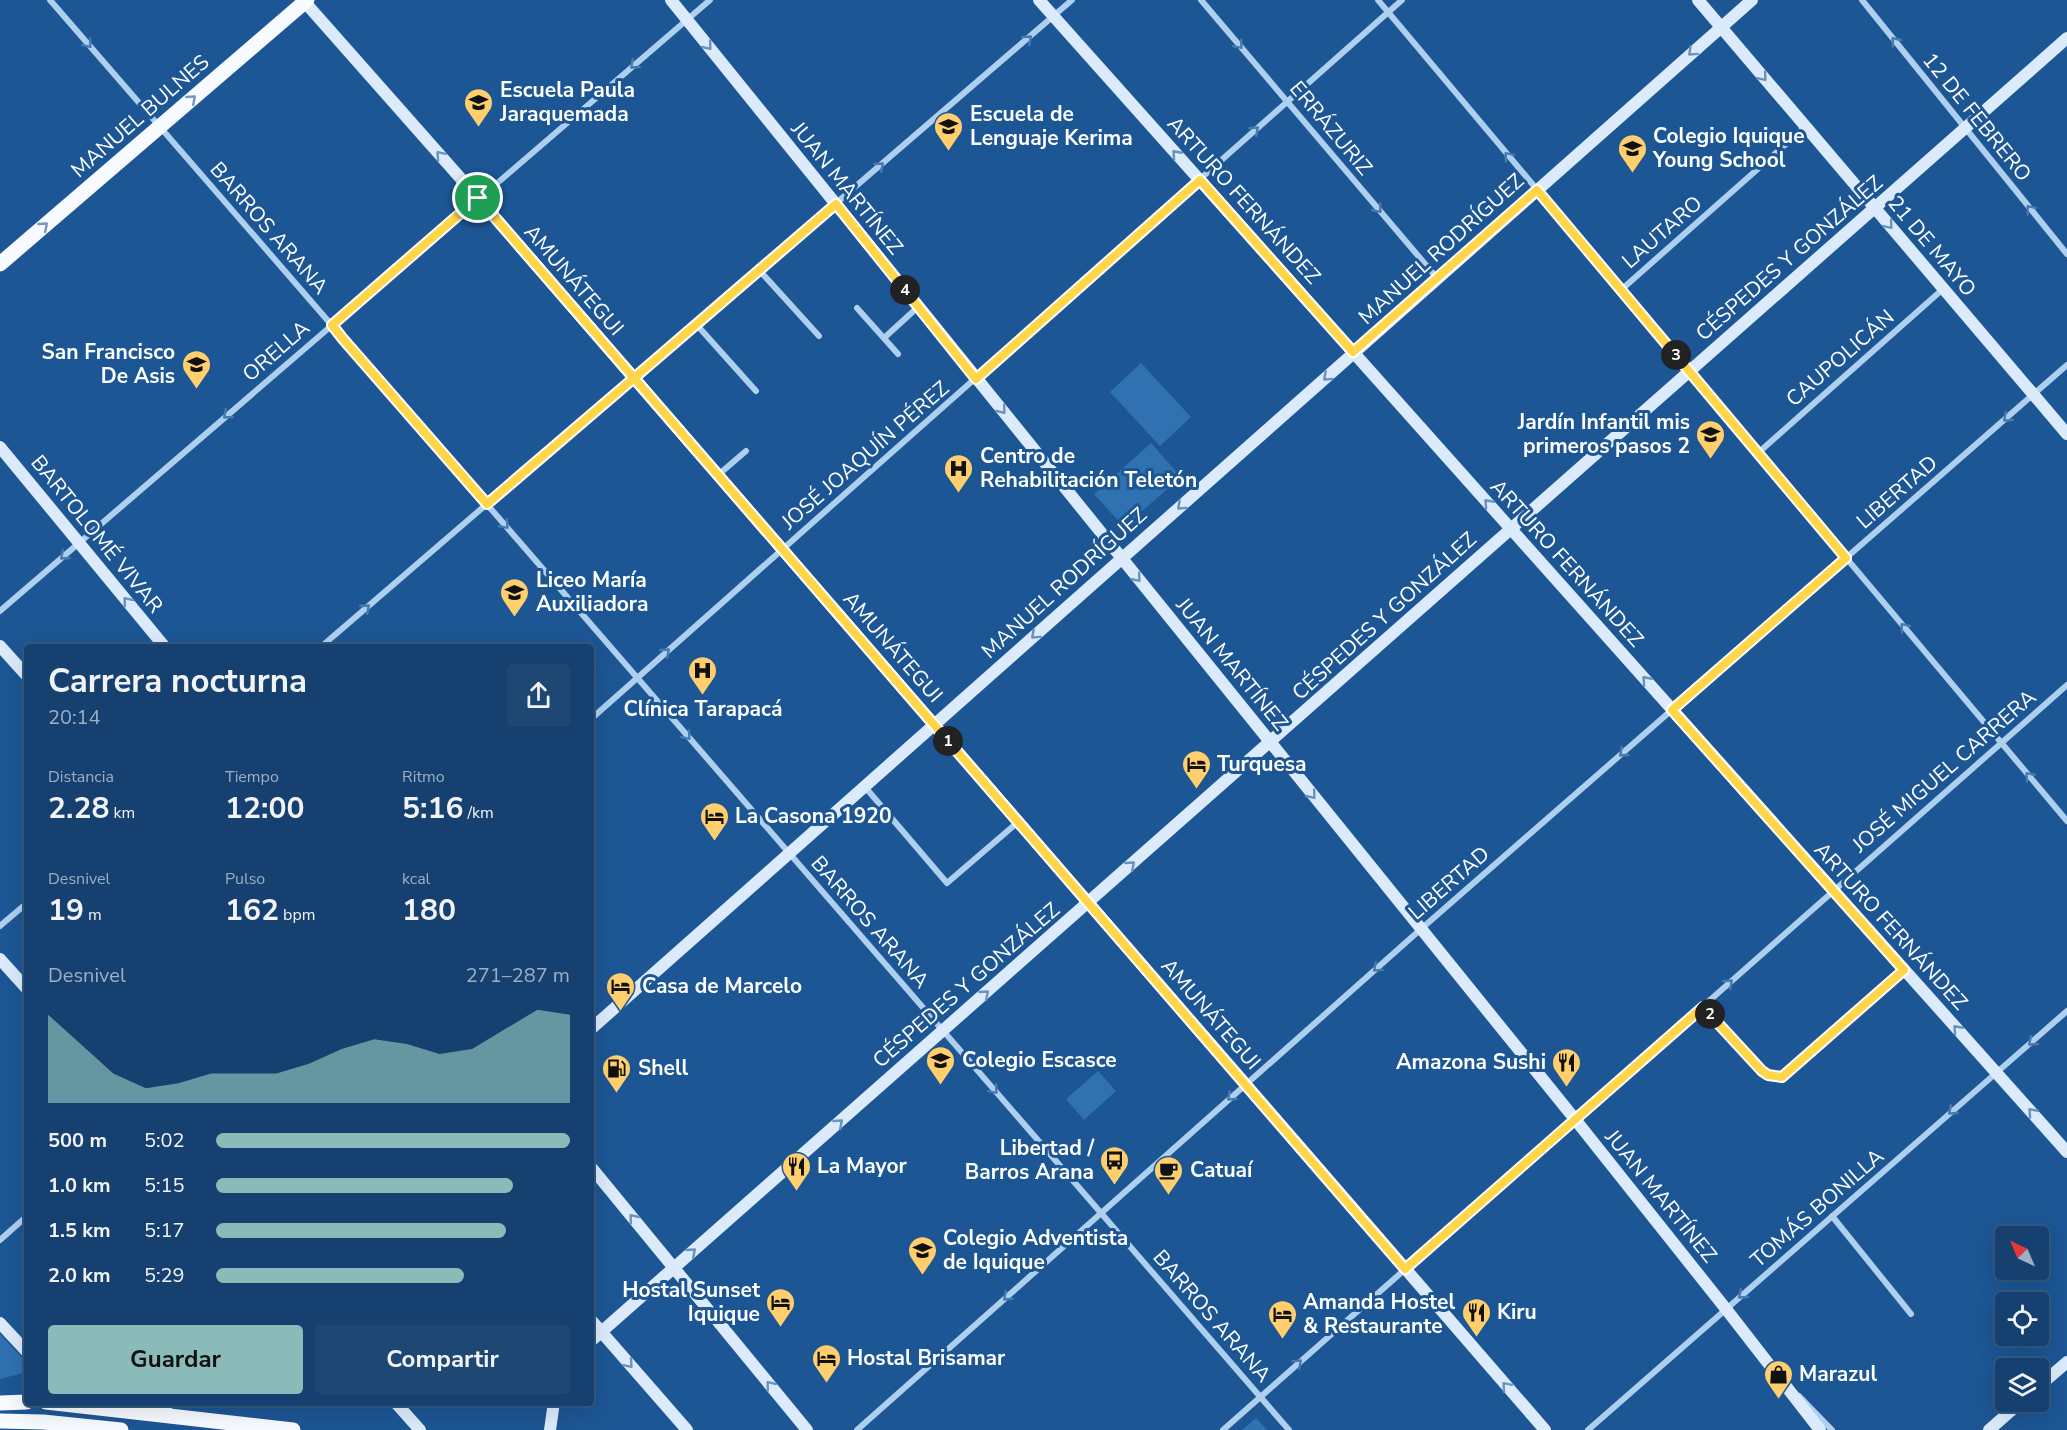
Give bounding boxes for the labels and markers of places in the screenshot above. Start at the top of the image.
place label: Escuela Paula Jaraquemada [499,76,635,128]
school or university icon: Escuela Paula Jaraquemada [463,86,495,128]
place label: Escuela de Lenguaje Kerima [970,100,1133,152]
school or university icon: Escuela de Lenguaje Kerima [933,110,965,152]
place label: Colegio Iquique Young School [1652,122,1805,174]
school or university icon: Colegio Iquique Young School [1616,132,1648,174]
pin [452,172,503,223]
pin: 4 [890,275,920,305]
place label: San Francisco De Asis [42,338,175,390]
pin: 3 [1661,340,1691,370]
school or university icon: San Francisco De Asis [180,348,212,390]
place label: Jardín Infantil mis primeros pasos 2 [1517,408,1690,460]
school or university icon: Jardín Infantil mis primeros pasos 2 [1695,418,1727,460]
place label: Centro de Rehabilitación Teletón [980,442,1197,494]
hospital icon: Centro de Rehabilitación Teletón [943,452,975,494]
place label: Liceo María Auxiliadora [536,566,648,618]
school or university icon: Liceo María Auxiliadora [499,576,531,618]
hospital icon: Clínica Tarapacá [687,654,719,696]
place label: Clínica Tarapacá [624,695,782,723]
pin: 1 [933,726,963,756]
hotel icon: Turquesa [1180,748,1212,790]
place label: Turquesa [1217,750,1307,778]
hotel icon: La Casona 1920 [698,800,730,842]
place label: La Casona 1920 [735,802,892,830]
hotel icon: Casa de Marcelo [605,970,637,1012]
place label: Casa de Marcelo [642,972,802,1000]
pin: 2 [1695,999,1725,1029]
school or university icon: Colegio Escasce [925,1044,957,1086]
place label: Colegio Escasce [962,1046,1117,1074]
restaurant icon: Amazona Sushi [1551,1046,1583,1088]
place label: Amazona Sushi [1396,1048,1546,1076]
fuel station icon: Shell [601,1052,633,1094]
place label: Shell [638,1054,689,1082]
place label: Libertad / Barros Arana [965,1134,1094,1186]
bus stop icon: Libertad / Barros Arana [1099,1144,1131,1186]
restaurant icon: La Mayor [780,1150,812,1192]
place label: La Mayor [817,1152,908,1180]
cafe icon: Catuaí [1153,1154,1185,1196]
place label: Catuaí [1190,1156,1254,1184]
place label: Colegio Adventista de Iquique [943,1224,1128,1276]
school or university icon: Colegio Adventista de Iquique [906,1234,938,1276]
place label: Hostal Sunset Iquique [622,1276,761,1328]
hotel icon: Hostal Sunset Iquique [765,1286,797,1328]
place label: Amanda Hostel & Restaurante [1303,1288,1455,1340]
restaurant icon: Kiru [1460,1296,1492,1338]
hotel icon: Amanda Hostel & Restaurante [1266,1298,1298,1340]
place label: Kiru [1497,1298,1537,1326]
hotel icon: Hostal Brisamar [810,1342,842,1384]
place label: Hostal Brisamar [847,1344,1006,1372]
shop icon: Marazul [1762,1358,1794,1400]
place label: Marazul [1799,1360,1877,1388]

